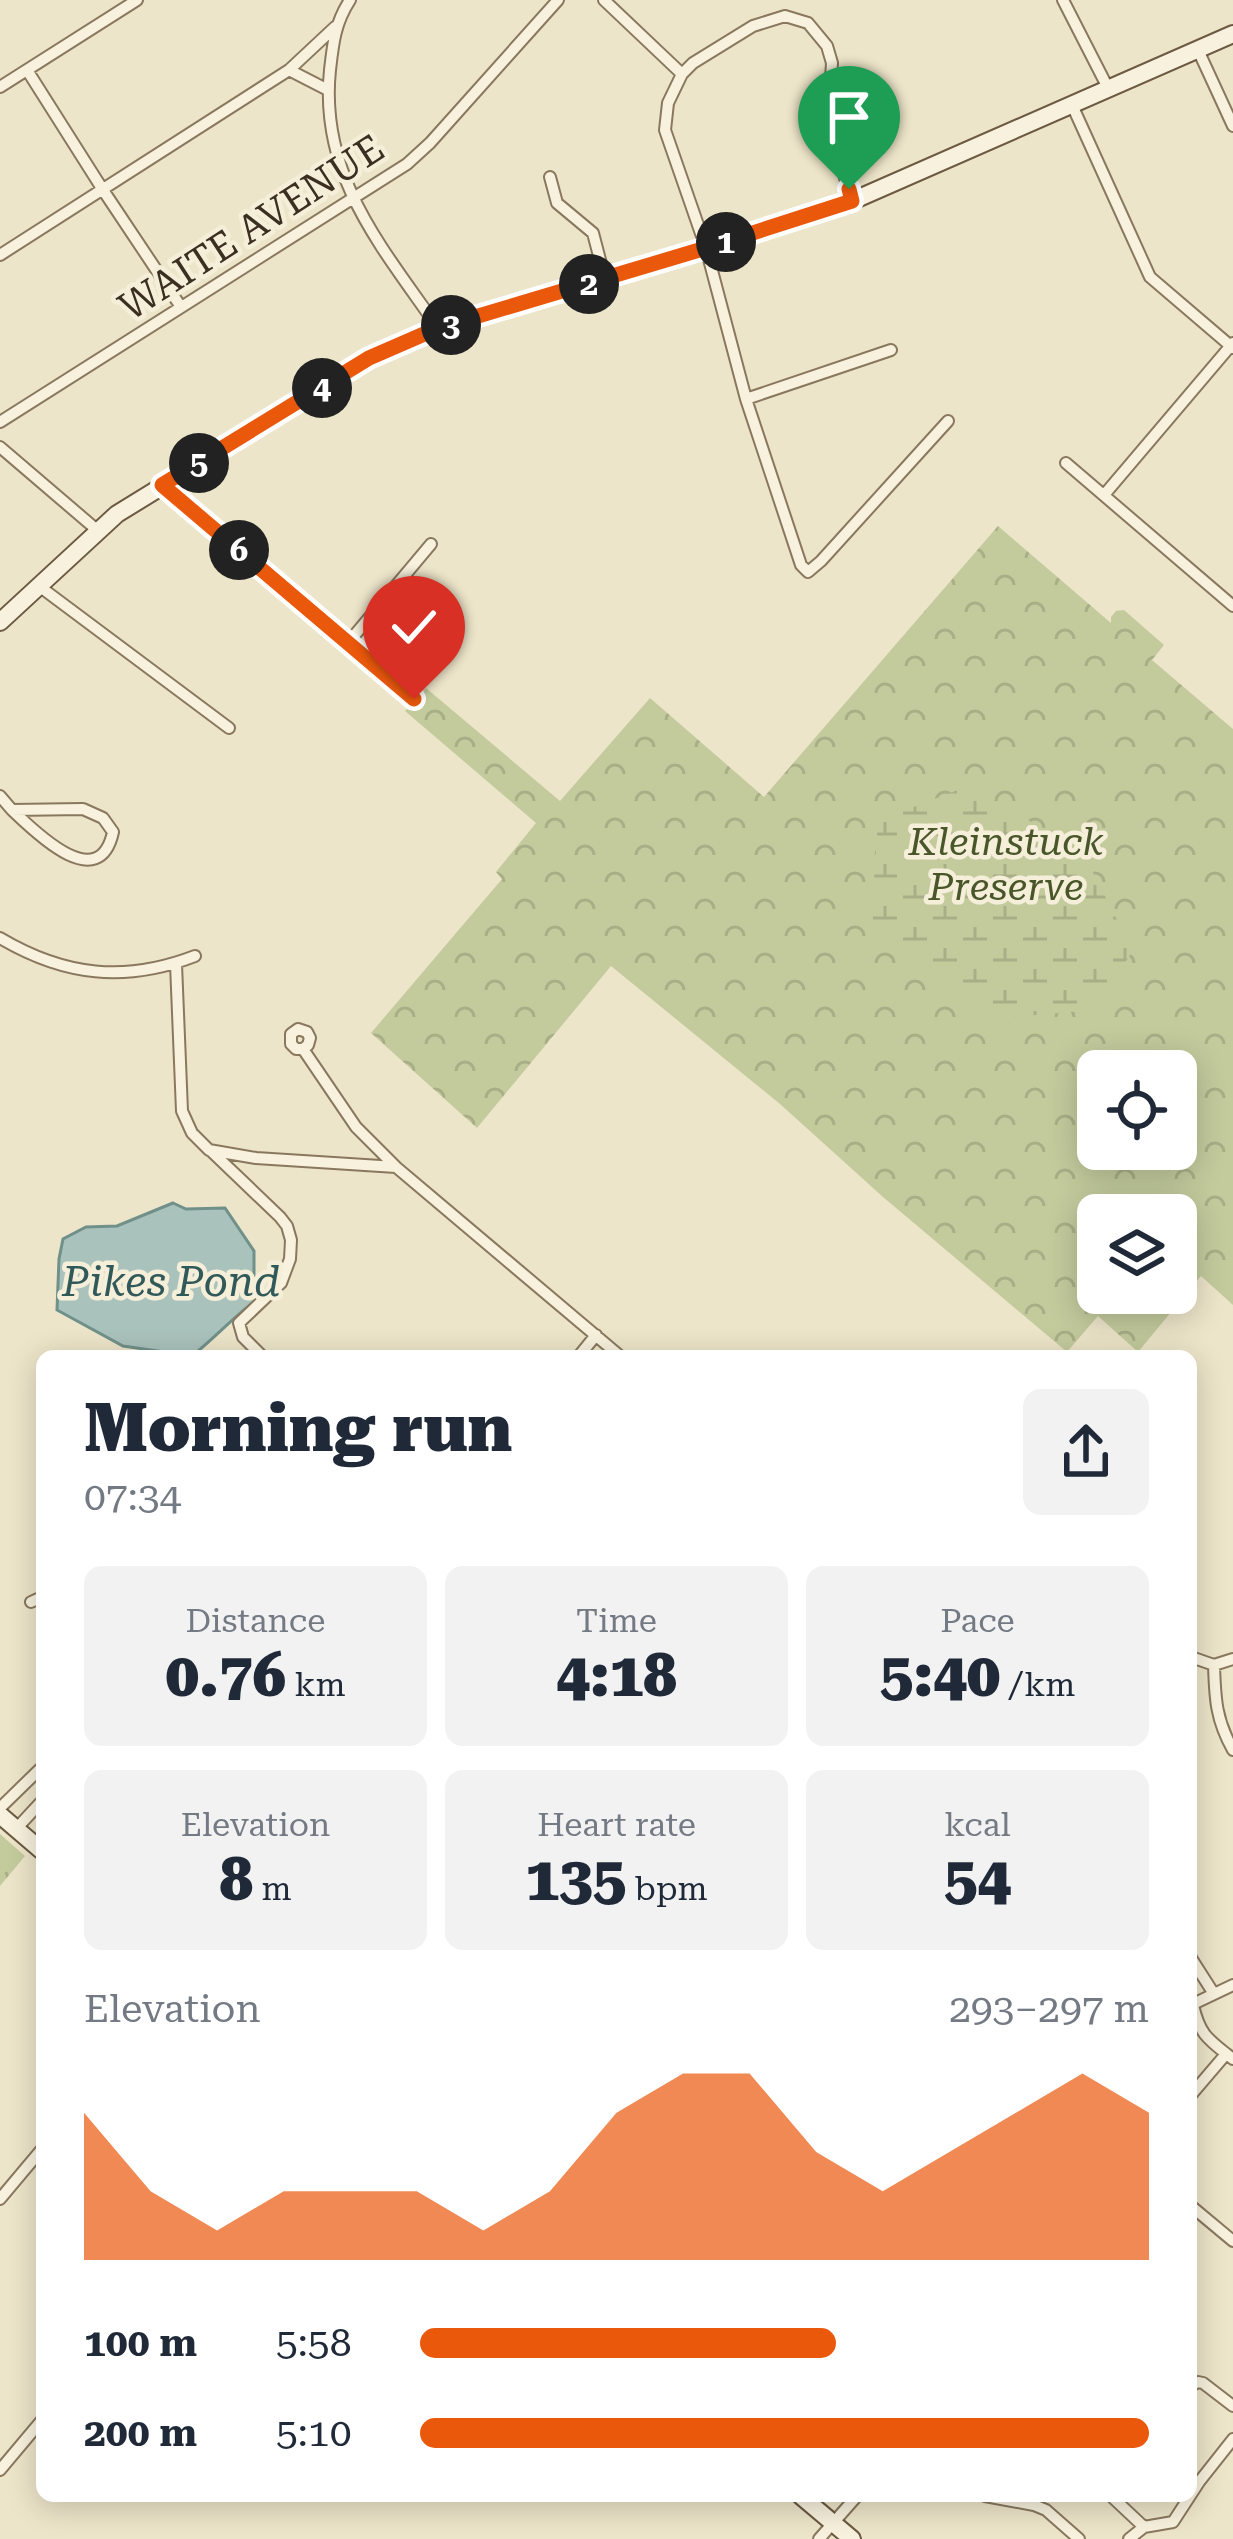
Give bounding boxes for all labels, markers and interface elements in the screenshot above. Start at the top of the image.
pin [798,66,900,189]
icon: arrive [816,84,882,150]
street label: WAITE AVENUE [111,125,392,330]
pin: 1 [696,212,756,272]
text: 1 [717,222,735,261]
pin: 2 [559,254,619,314]
text: 2 [580,264,598,303]
pin: 3 [421,295,481,355]
text: 3 [442,305,460,344]
pin: 4 [292,358,352,418]
text: 4 [313,368,331,407]
pin: 5 [169,433,229,493]
text: 5 [190,443,208,482]
pin: 6 [209,520,269,580]
text: 6 [230,530,248,569]
pin [363,576,465,699]
icon: check [381,594,447,660]
park label: Kleinstuck Preserve [907,819,1104,910]
map controls [1077,1050,1197,1314]
button: locate [1077,1050,1197,1170]
button: layers [1077,1194,1197,1314]
water label: Pikes Pond [61,1257,280,1306]
button: share [1023,1389,1149,1515]
text: Morning run [84,1390,512,1467]
text: 07:34 [84,1474,181,1520]
text: Distance [186,1601,325,1640]
text: Time [576,1601,657,1640]
text: Pace [940,1601,1015,1640]
text: 0.76 [165,1640,286,1711]
text: 4:18 [556,1640,677,1711]
text: 5:40 [880,1640,1000,1711]
text: km [286,1665,346,1704]
text: /km [1000,1665,1075,1704]
text: Elevation [181,1805,330,1844]
text: Heart rate [537,1805,696,1844]
text: kcal [944,1805,1011,1844]
text: 8 [219,1844,253,1915]
text: 135 [525,1844,626,1915]
text: 54 [944,1844,1011,1915]
text: m [253,1869,292,1908]
text: bpm [626,1869,708,1908]
text: Elevation [84,1986,261,2032]
text: 293–297 m [949,1986,1149,2032]
text: 100 m [84,2320,197,2366]
text: 5:58 [276,2320,352,2366]
text: 200 m [84,2410,197,2456]
text: 5:10 [276,2410,352,2456]

